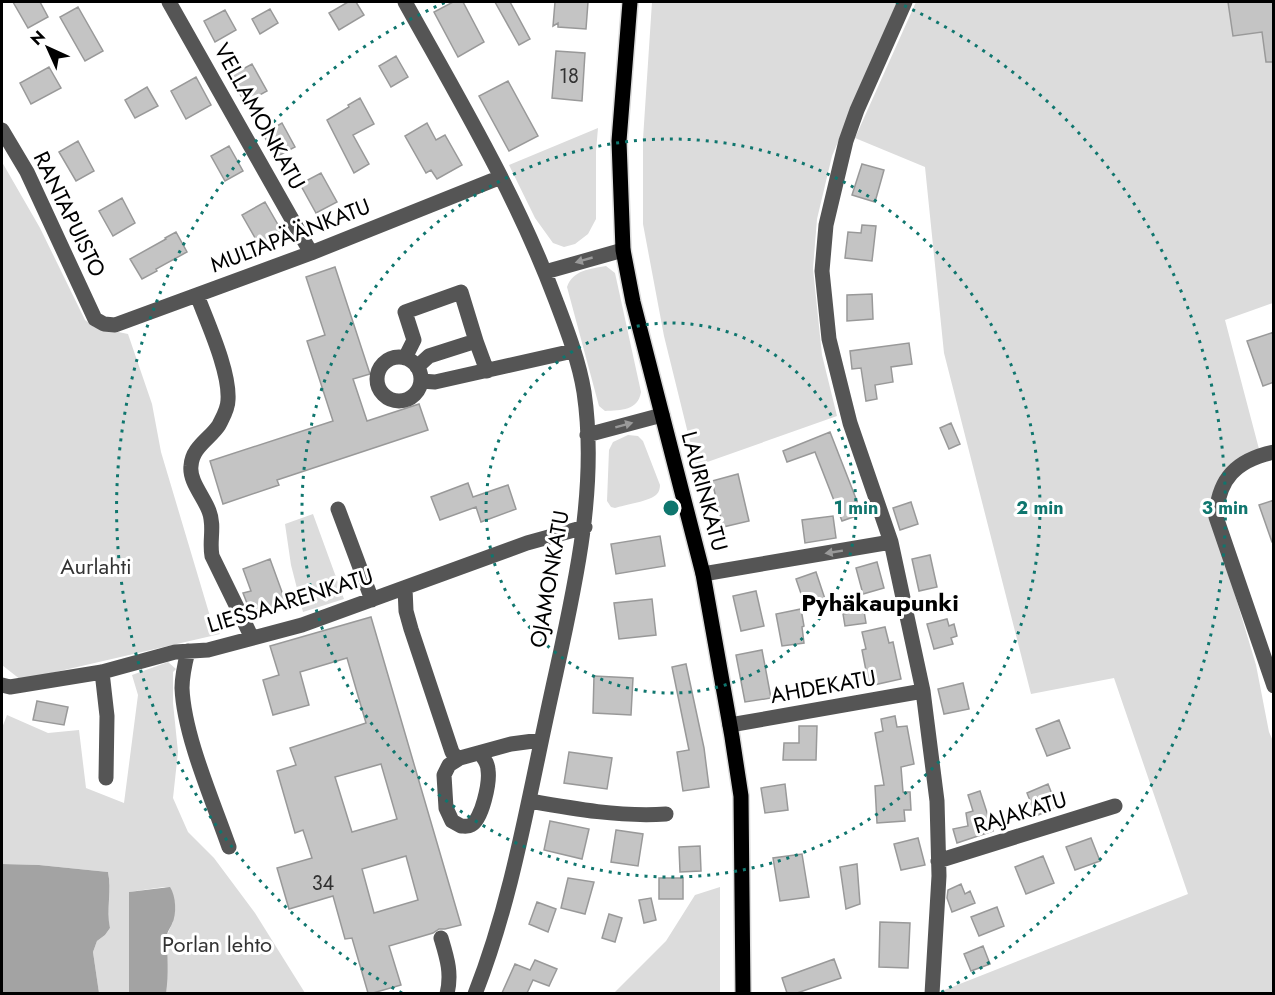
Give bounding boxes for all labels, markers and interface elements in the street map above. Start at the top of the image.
north arrow [18,18,78,78]
text: N [25,25,50,50]
street label: VELLAMONKATU [206,37,314,195]
house number: 18 [559,62,579,91]
street label: RANTAPUISTO [26,146,114,282]
street label: MULTAPÄÄNKATU [205,190,375,280]
one-way arrow [575,256,593,265]
one-way arrow [615,419,634,429]
street label: LAURINKATU [674,427,736,555]
text: 1 min [834,495,878,521]
text: 2 min [1016,495,1064,521]
text: 3 min [1202,495,1248,521]
centre of rings [661,498,681,518]
street label: OJAMONKATU [521,508,577,650]
one-way arrow [824,548,843,557]
park label: Aurlahti [60,550,132,582]
street label: LIESSAARENKATU [203,560,377,640]
district label: Pyhäkaupunki [801,585,959,620]
street label: AHDEKATU [768,661,878,711]
street label: RAJAKATU [969,783,1071,841]
house number: 34 [312,869,335,898]
park label: Porlan lehto [162,928,272,960]

